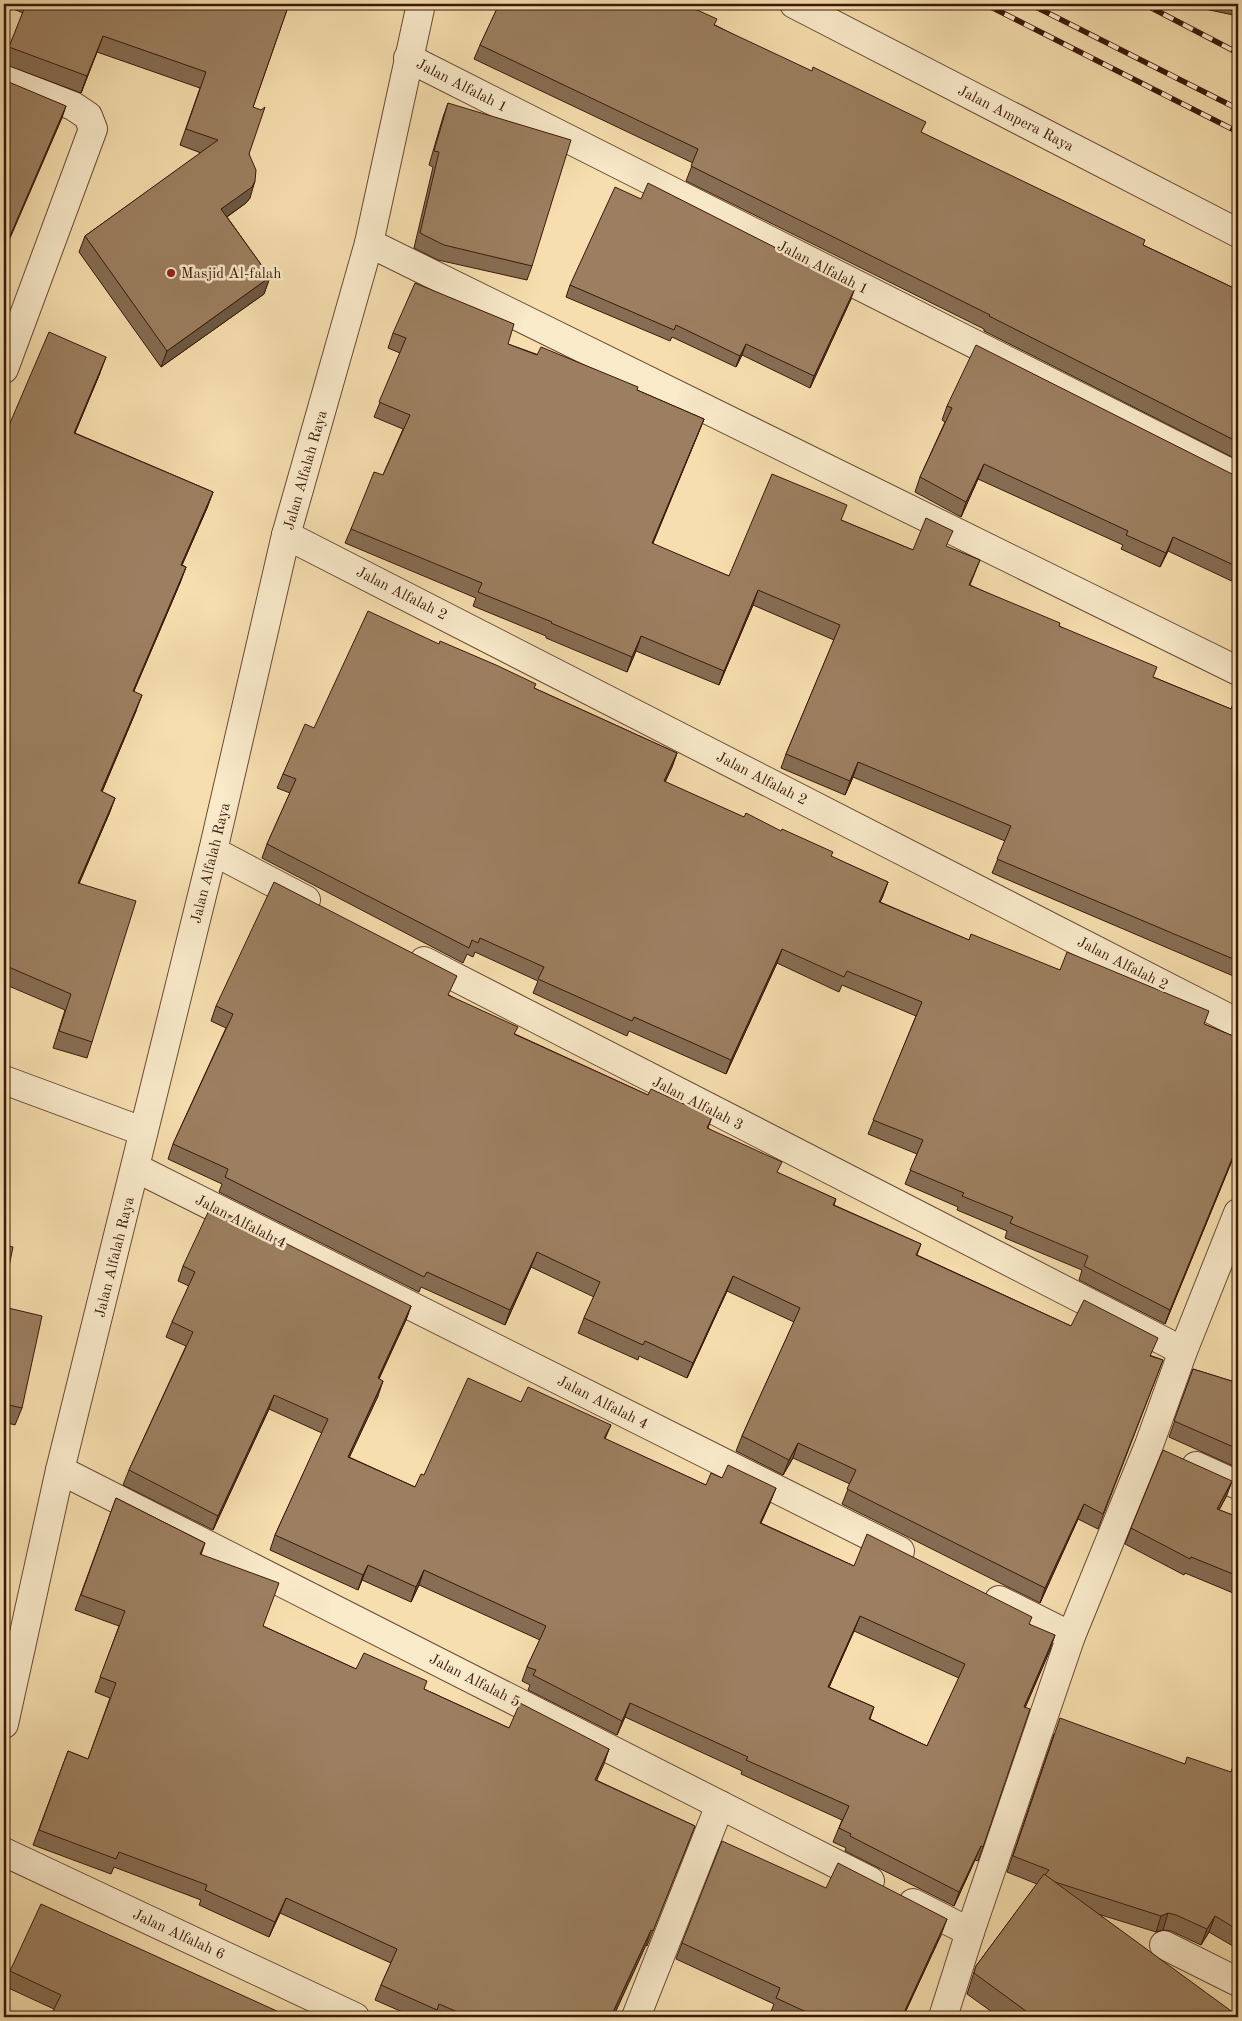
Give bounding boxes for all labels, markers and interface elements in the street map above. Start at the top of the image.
street label: Jalan Alfalah 1 [414,57,509,116]
street label: Jalan Ampera Raya [955,84,1076,155]
street label: Jalan Alfalah 1 [775,239,870,298]
marker: Masjid Al-falah [165,267,177,279]
place label: Masjid Al-falah [181,267,281,282]
street label: Jalan Alfalah Raya [282,408,331,532]
street label: Jalan Alfalah 2 [354,565,449,624]
street label: Jalan Alfalah 2 [714,750,809,809]
street label: Jalan Alfalah Raya [189,801,234,925]
street label: Jalan Alfalah 2 [1075,935,1170,994]
street label: Jalan Alfalah 3 [650,1075,745,1134]
street label: Jalan Alfalah 4 [193,1193,288,1252]
street label: Jalan Alfalah Raya [93,1195,138,1319]
street label: Jalan Alfalah 4 [555,1374,650,1433]
street label: Jalan Alfalah 5 [427,1652,522,1711]
street label: Jalan Alfalah 6 [130,1908,227,1963]

